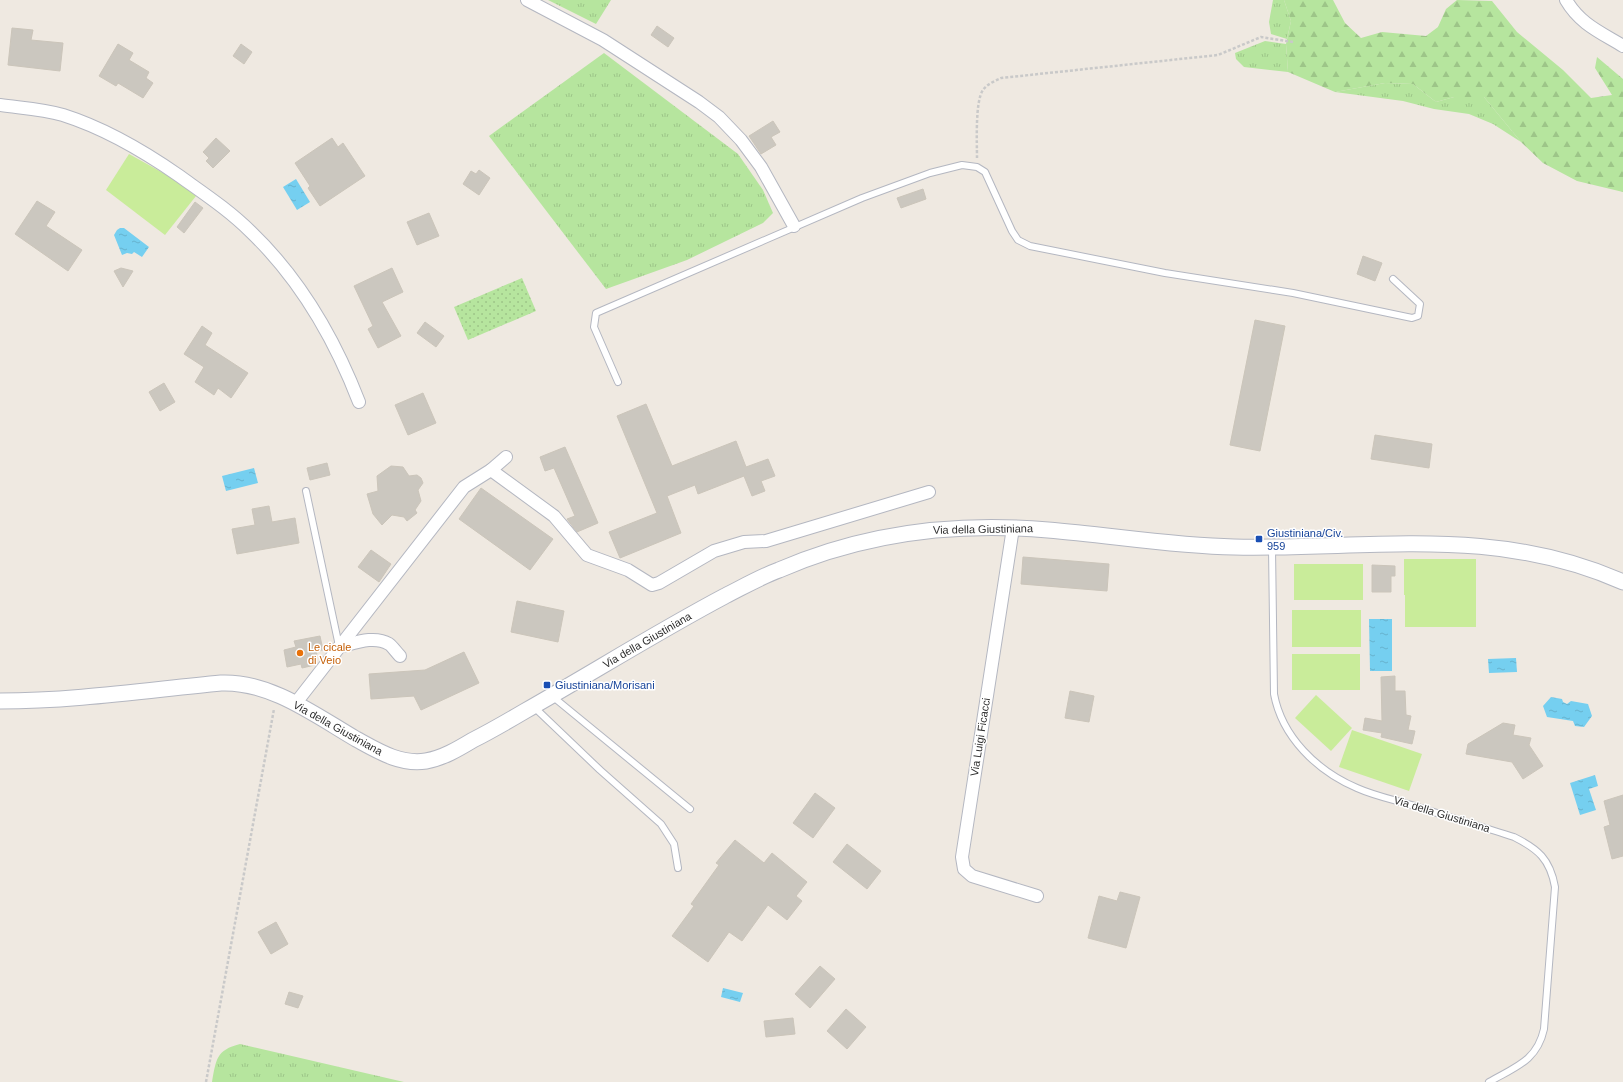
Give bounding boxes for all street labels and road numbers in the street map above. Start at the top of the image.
street label: Via della Giustiniana [933,522,1034,536]
street label: Via della Giustiniana [601,609,694,670]
street label: Via Luigi Ficacci [968,697,992,777]
street label: Via della Giustiniana [291,698,385,758]
street label: Via della Giustiniana [1392,794,1492,835]

